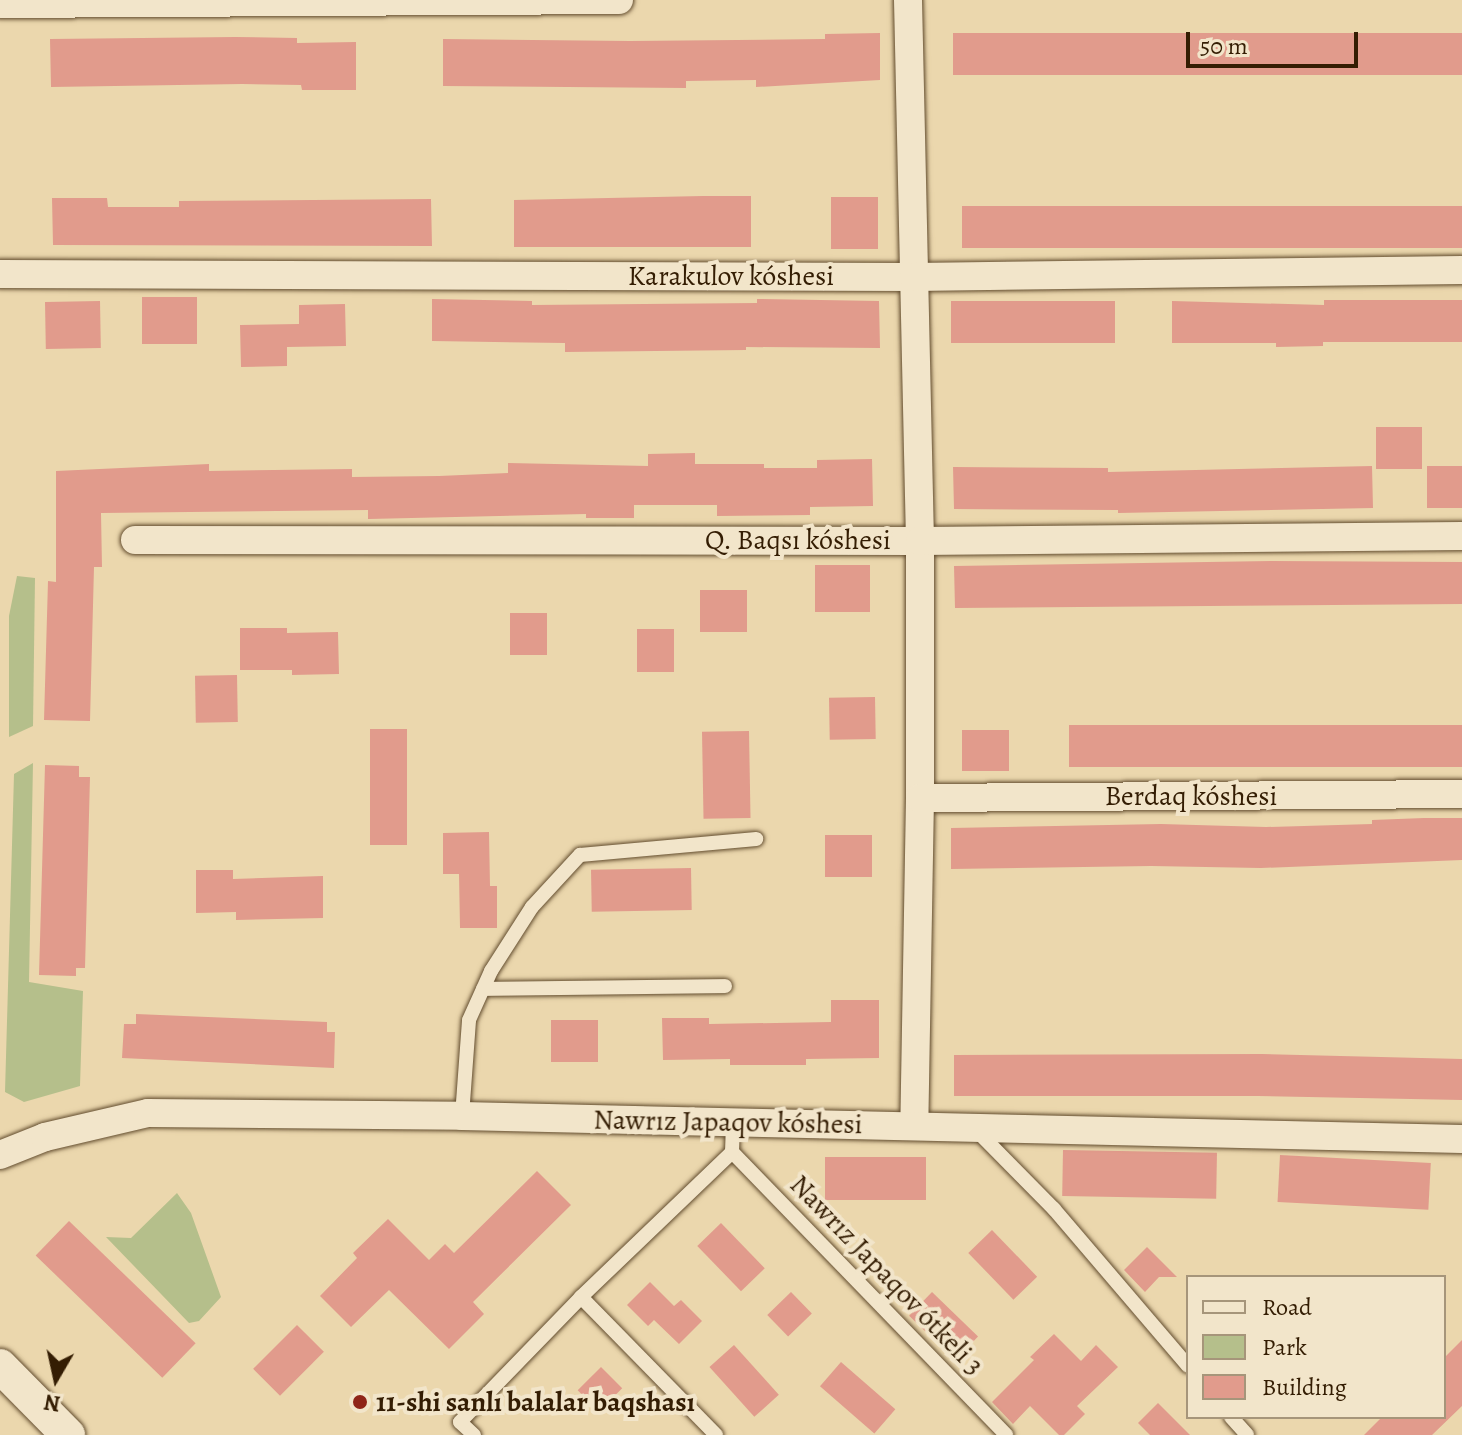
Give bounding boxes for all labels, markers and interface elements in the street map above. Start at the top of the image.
scale bar [1190,16,1362,66]
text: 50 m [1200,30,1248,62]
street label: Karakulov kóshesi [628,259,834,293]
street label: Q. Baqsı kóshesi [705,523,891,557]
street label: Berdaq kóshesi [1105,779,1277,813]
street label: Nawrız Japaqov kóshesi [593,1103,863,1141]
street label: Nawrız Japaqov ótkeli 3 [783,1168,991,1382]
legend [1186,1275,1446,1419]
text: Road [1262,1291,1312,1323]
text: Park [1262,1331,1307,1363]
north arrow [16,1339,96,1419]
text: Building [1262,1371,1347,1403]
place label: 11-shi sanlı balalar baqshası [376,1385,695,1419]
text: N [42,1387,63,1419]
marker: 11-shi sanlı balalar baqshası [351,1393,369,1411]

